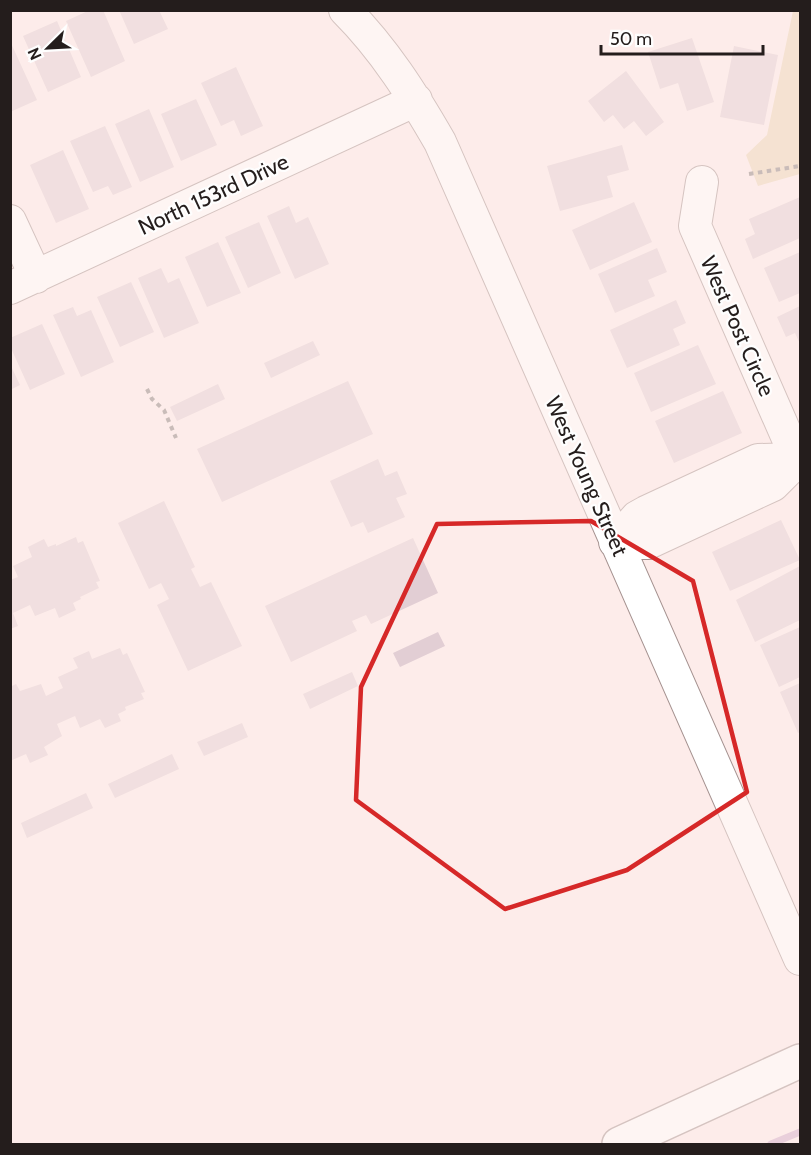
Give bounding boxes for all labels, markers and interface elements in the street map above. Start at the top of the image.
north arrow [18,18,78,78]
scale bar [601,18,763,56]
text: 50 m [610,28,652,50]
text: N [24,45,46,63]
street label: North 153rd Drive [134,148,293,241]
street label: West Post Circle [695,252,780,400]
street label: West Young Street [539,392,634,561]

